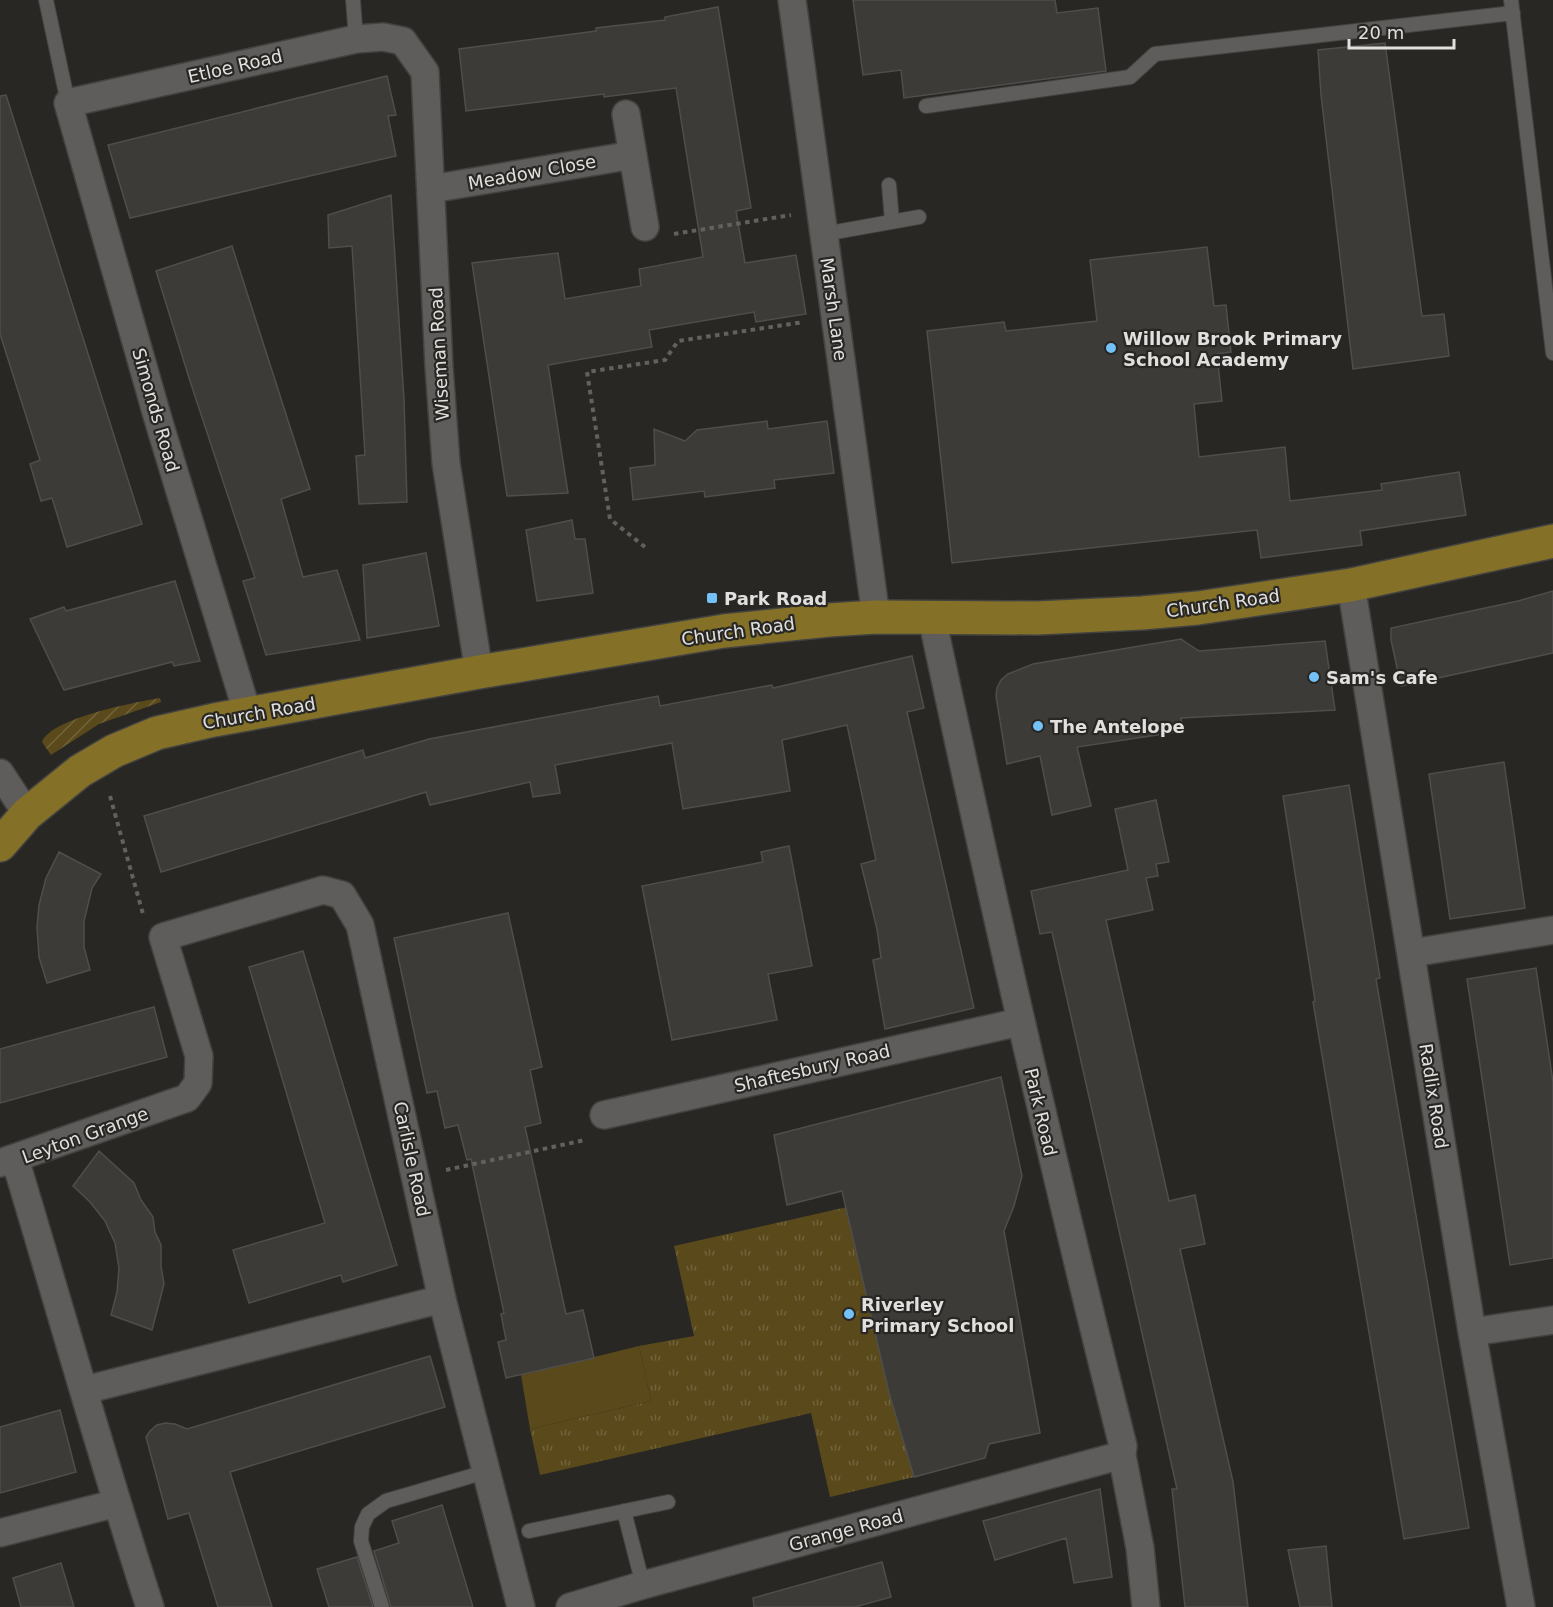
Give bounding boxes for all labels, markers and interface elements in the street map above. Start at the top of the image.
scale bar [1349,12,1454,50]
text: 20 m [1358,22,1404,43]
street label: Etloe Road [186,45,284,87]
street label: Meadow Close [466,150,598,194]
street label: Marsh Lane [816,256,852,362]
street label: Wiseman Road [425,287,453,421]
place label: Willow Brook Primary School Academy [1123,328,1342,370]
marker: Willow Brook Primary School Academy [1104,341,1118,355]
street label: Simonds Road [128,346,184,474]
street label: Church Road [1165,585,1281,621]
place label: Park Road [724,588,827,609]
marker: Park Road [705,591,719,605]
street label: Church Road [680,613,796,649]
place label: Sam's Cafe [1326,667,1438,688]
marker: Sam's Cafe [1307,670,1321,684]
street label: Church Road [201,693,317,733]
place label: The Antelope [1050,716,1185,737]
marker: The Antelope [1031,719,1045,733]
street label: Shaftesbury Road [732,1040,892,1096]
street label: Radlix Road [1415,1042,1453,1150]
street label: Park Road [1021,1066,1061,1158]
street label: Carlisle Road [390,1099,434,1219]
street label: Leyton Grange [19,1102,151,1168]
place label: Riverley Primary School [861,1294,1014,1336]
marker: Riverley Primary School [842,1307,856,1321]
street label: Grange Road [787,1505,905,1555]

